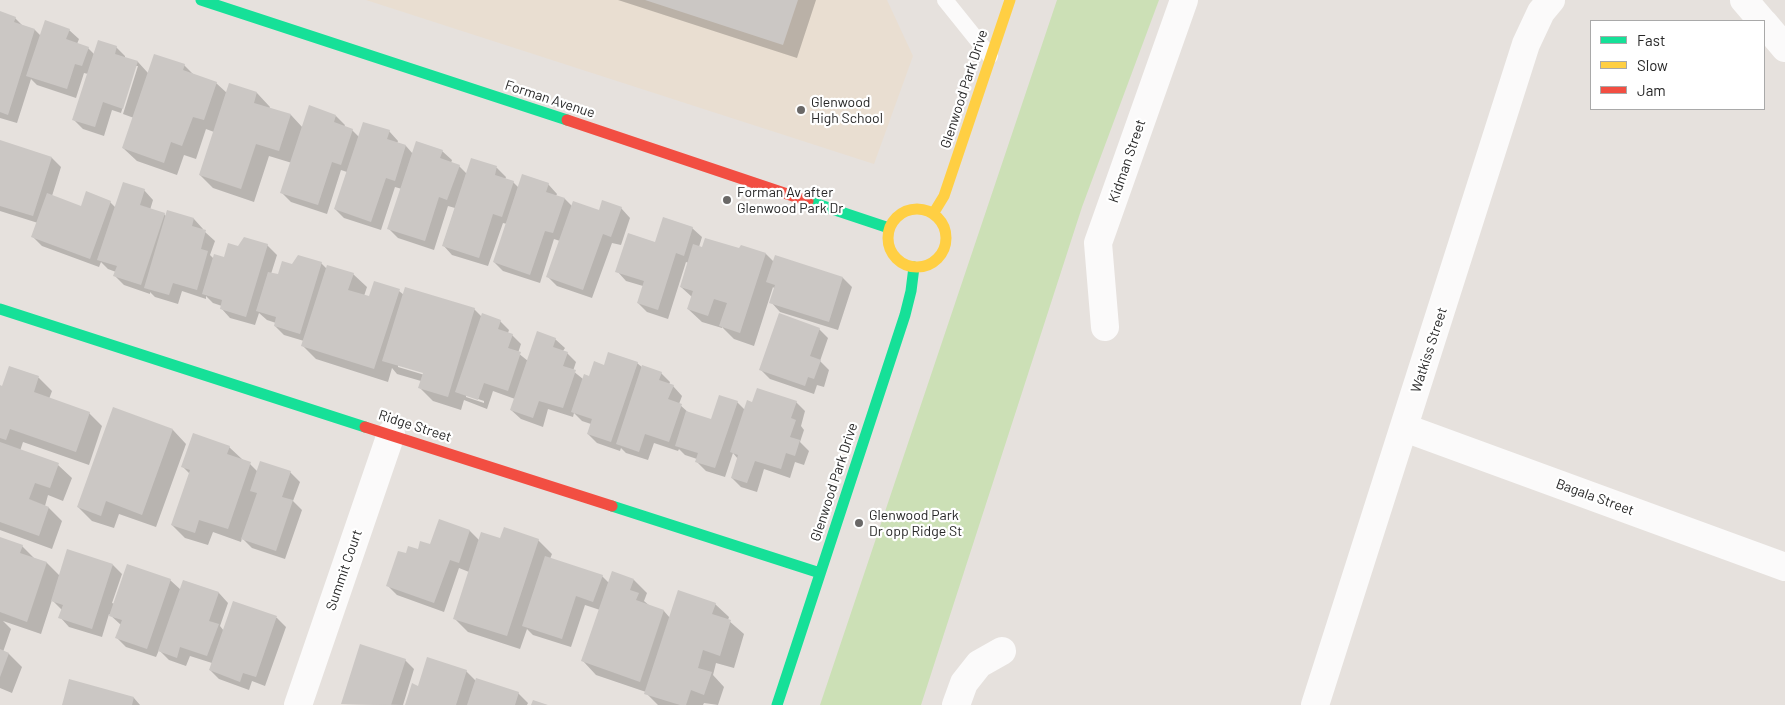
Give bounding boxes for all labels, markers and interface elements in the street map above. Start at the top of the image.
legend [1590,20,1765,110]
street label: Glenwood Park Drive [937,28,991,150]
text: Fast [1637,31,1665,49]
text: Slow [1637,56,1668,74]
street label: Forman Avenue [503,77,597,121]
text: Jam [1637,81,1666,99]
place label: Glenwood High School [811,94,883,126]
marker: Glenwood High School [795,104,807,116]
street label: Kidman Street [1105,117,1149,205]
place label: Forman Av after Glenwood Park Dr [737,184,843,216]
marker: Forman Av after Glenwood Park Dr [721,194,733,206]
street label: Watkiss Street [1407,305,1451,395]
street label: Ridge Street [376,406,454,446]
street label: Glenwood Park Drive [807,421,861,543]
street label: Bagala Street [1554,475,1636,519]
place label: Glenwood Park Dr opp Ridge St [869,507,962,540]
marker: Glenwood Park Dr opp Ridge St [853,517,865,529]
street label: Summit Court [322,527,366,613]

